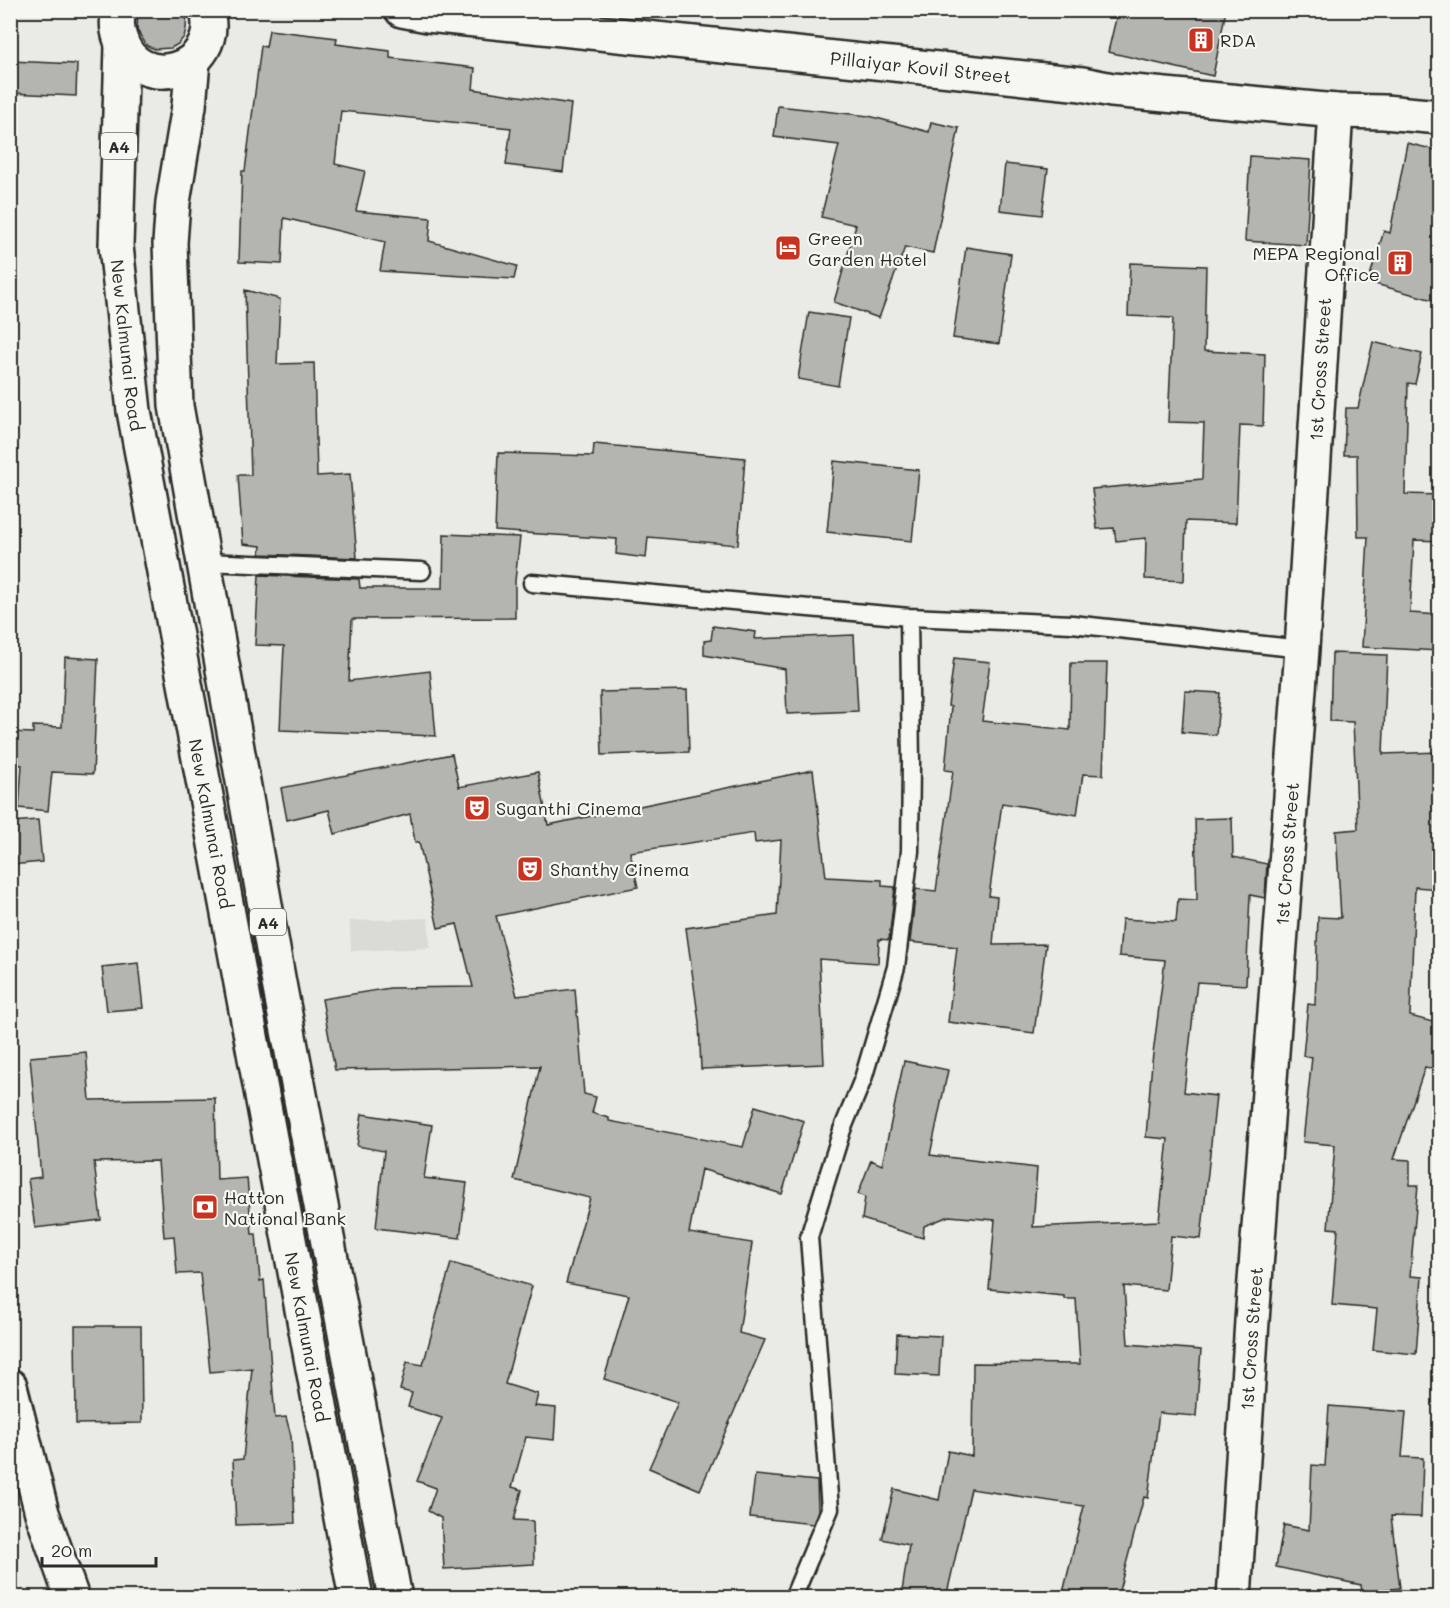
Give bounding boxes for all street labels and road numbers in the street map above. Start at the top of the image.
street label: Pillaiyar Kovil Street [829,46,1013,88]
road number: A4 [101,133,137,159]
street label: New Kalmunai Road [106,258,150,433]
street label: 1st Cross Street [1303,297,1336,441]
street label: New Kalmunai Road [184,737,239,911]
street label: 1st Cross Street [1269,781,1304,926]
road number: A4 [250,909,286,935]
street label: New Kalmunai Road [280,1250,335,1424]
street label: 1st Cross Street [1234,1266,1268,1411]

